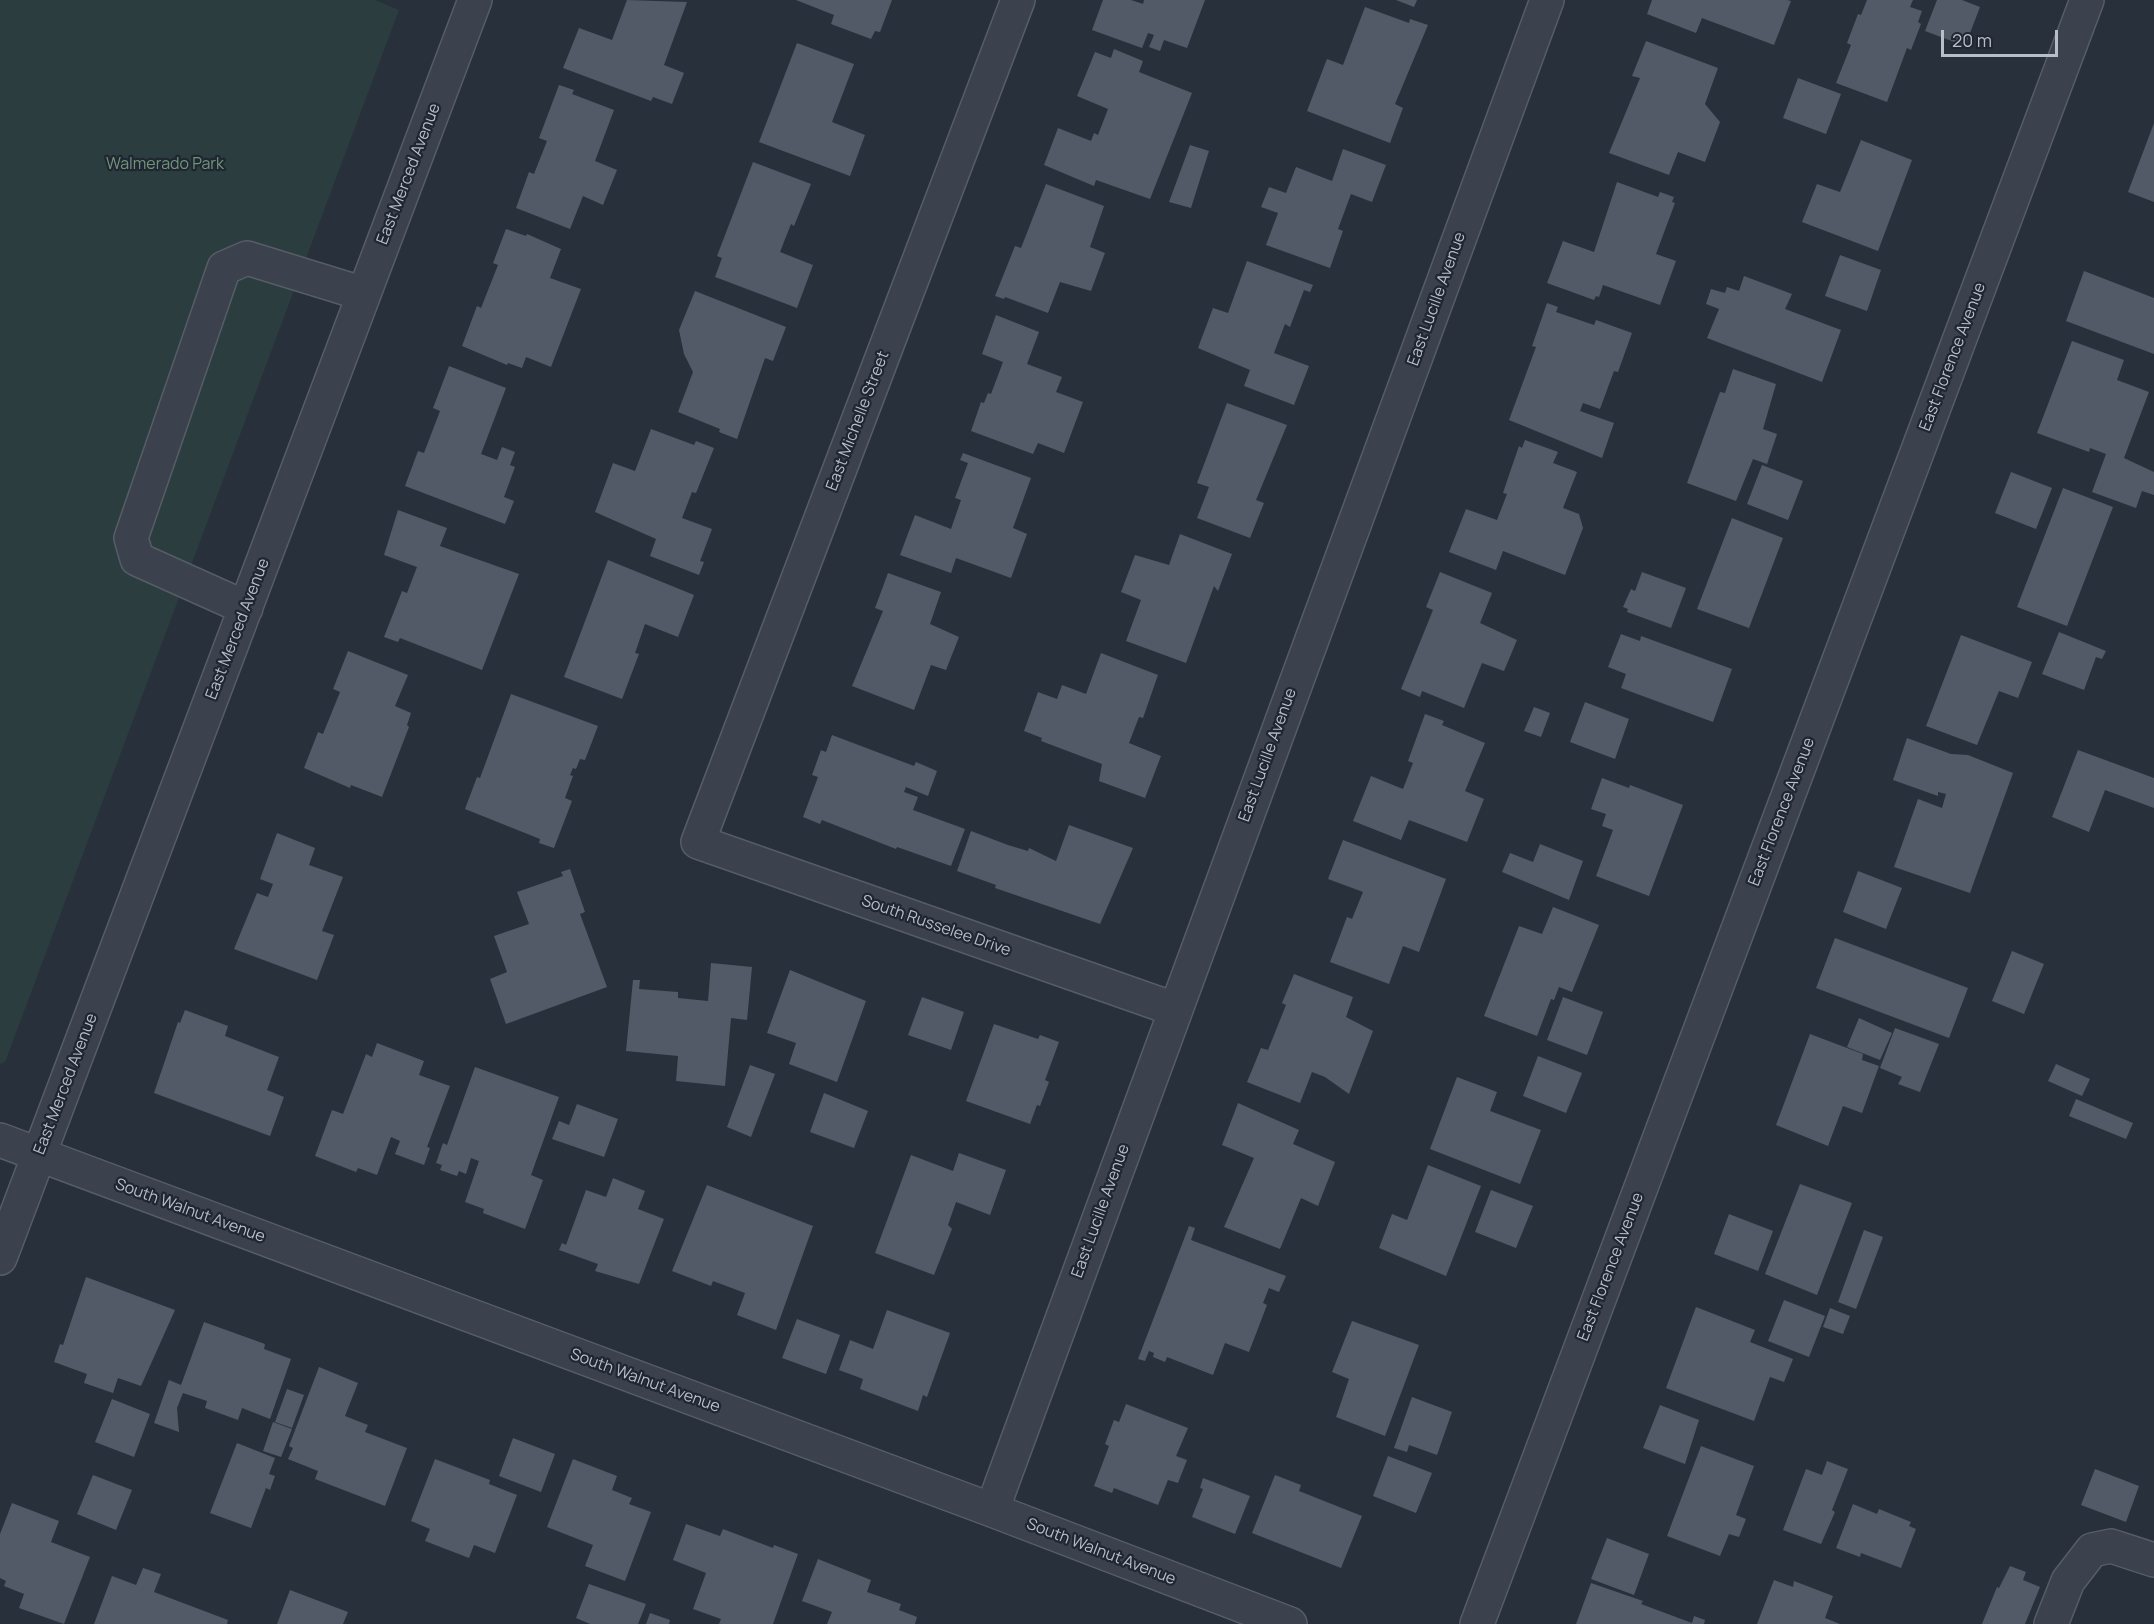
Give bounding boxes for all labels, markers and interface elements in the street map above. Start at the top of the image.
scale bar [1944,18,2061,56]
text: 20 m [1952,28,1992,52]
street label: East Merced Avenue [373,101,445,247]
park label: Walmerado Park [106,155,224,175]
street label: East Lucille Avenue [1404,230,1470,368]
street label: East Florence Avenue [1916,280,1990,434]
street label: East Michelle Street [823,349,893,493]
street label: East Merced Avenue [202,556,274,702]
street label: East Lucille Avenue [1235,686,1301,824]
street label: East Florence Avenue [1745,735,1819,889]
street label: South Russelee Drive [859,891,1013,961]
street label: East Merced Avenue [30,1011,102,1157]
street label: East Lucille Avenue [1068,1142,1134,1280]
street label: South Walnut Avenue [112,1175,268,1247]
street label: East Florence Avenue [1574,1190,1648,1344]
street label: South Walnut Avenue [567,1345,723,1417]
street label: South Walnut Avenue [1024,1515,1178,1589]

